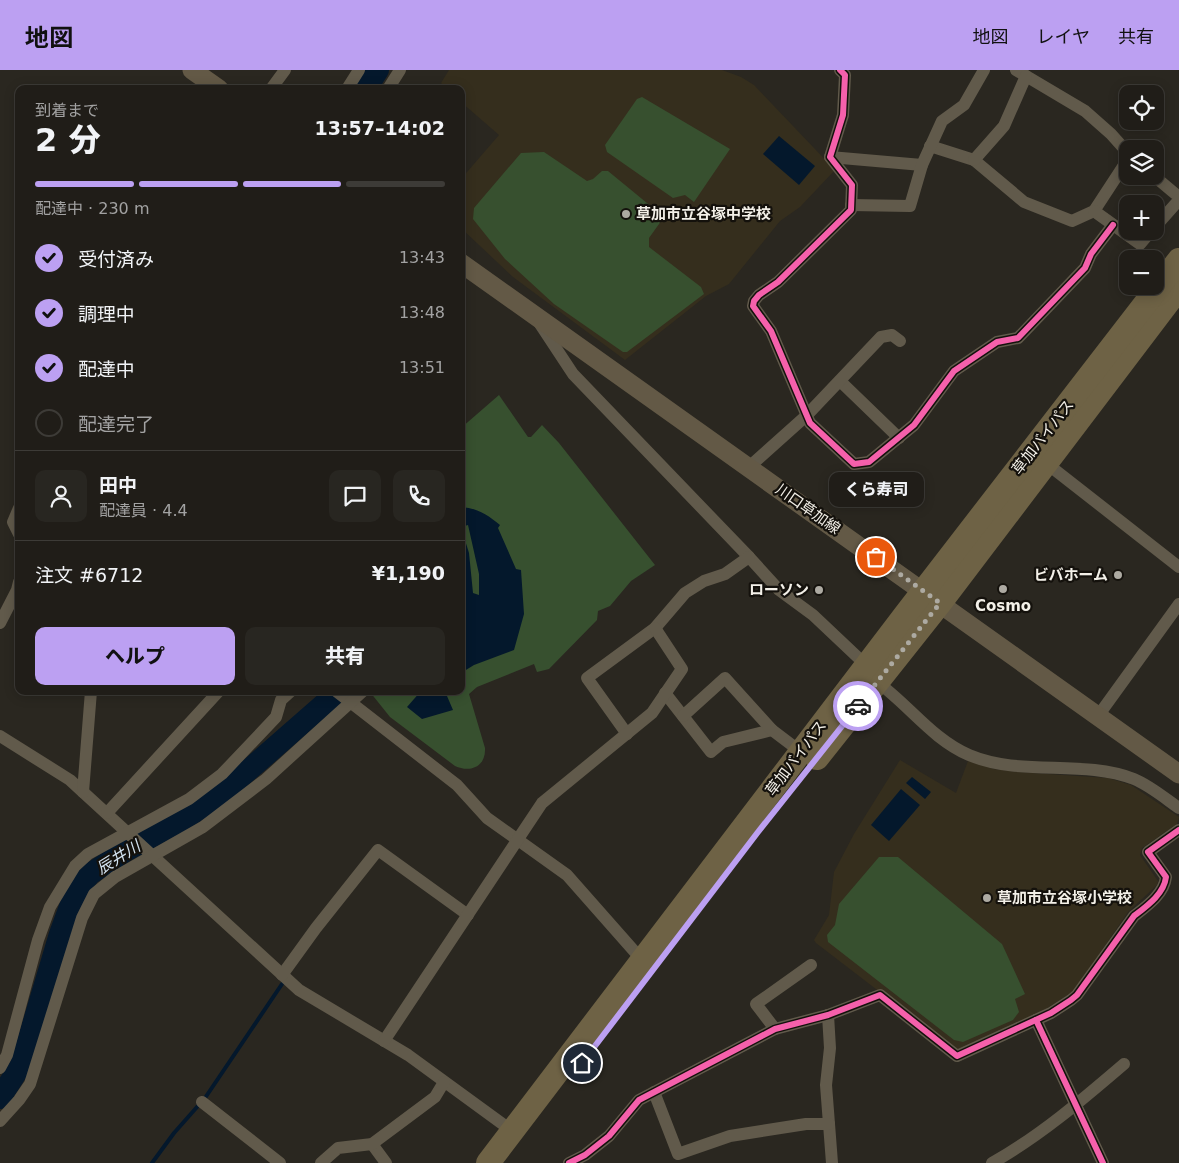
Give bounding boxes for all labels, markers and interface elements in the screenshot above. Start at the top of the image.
text: 地図 [25,24,73,52]
text: 地図 [973,26,1009,47]
text: レイヤ [1037,26,1090,47]
text: 共有 [1118,26,1154,47]
map controls [1119,85,1164,295]
button: locate [1119,85,1164,130]
text: 到着まで [35,101,99,120]
text: 13:57–14:02 [315,117,445,139]
text: 2 分 [35,121,100,159]
button: layers [1119,140,1164,185]
button: + [1119,195,1164,240]
text: 配達中 · 230 m [35,199,149,218]
place label: 草加市立谷塚中学校 [636,205,771,223]
marker: 草加市立谷塚中学校 [620,208,632,220]
icon: check [35,244,63,272]
text: 受付済み [78,248,154,270]
text: 13:43 [399,248,445,267]
button: − [1119,250,1164,295]
icon: check [35,299,63,327]
text: 調理中 [78,303,135,325]
text: 13:48 [399,303,445,322]
icon: check [35,354,63,382]
text: 配達中 [78,358,135,380]
text: 13:51 [399,358,445,377]
street label: 草加バイパス [1008,396,1078,478]
text: 配達完了 [78,413,154,435]
button: person [35,470,87,522]
button: chat [329,470,381,522]
button: phone [393,470,445,522]
callout: くら寿司 [828,472,924,507]
text: 田中 [99,474,137,496]
street label: 川口草加線 [772,480,844,538]
text: くら寿司 [844,480,909,499]
text: 配達員 · 4.4 [99,501,188,520]
pin [855,536,897,578]
icon: bag [862,543,890,571]
text: ¥1,190 [372,562,445,584]
text: 注文 #6712 [35,564,143,586]
place label: ビバホーム [1033,566,1108,584]
marker: ビバホーム [1112,569,1124,581]
place label: ローソン [749,581,809,599]
marker: Cosmo [997,583,1009,595]
marker: ローソン [813,584,825,596]
place label: Cosmo [975,597,1031,615]
button: ヘルプ [35,627,235,685]
button: 共有 [245,627,445,685]
courier [833,681,883,731]
icon: car [844,692,872,720]
street label: 草加バイパス [762,717,830,799]
water label: 辰井川 [93,836,145,878]
place label: 草加市立谷塚小学校 [997,889,1132,907]
marker: 草加市立谷塚小学校 [981,892,993,904]
pin [561,1042,603,1084]
icon: home [568,1049,596,1077]

